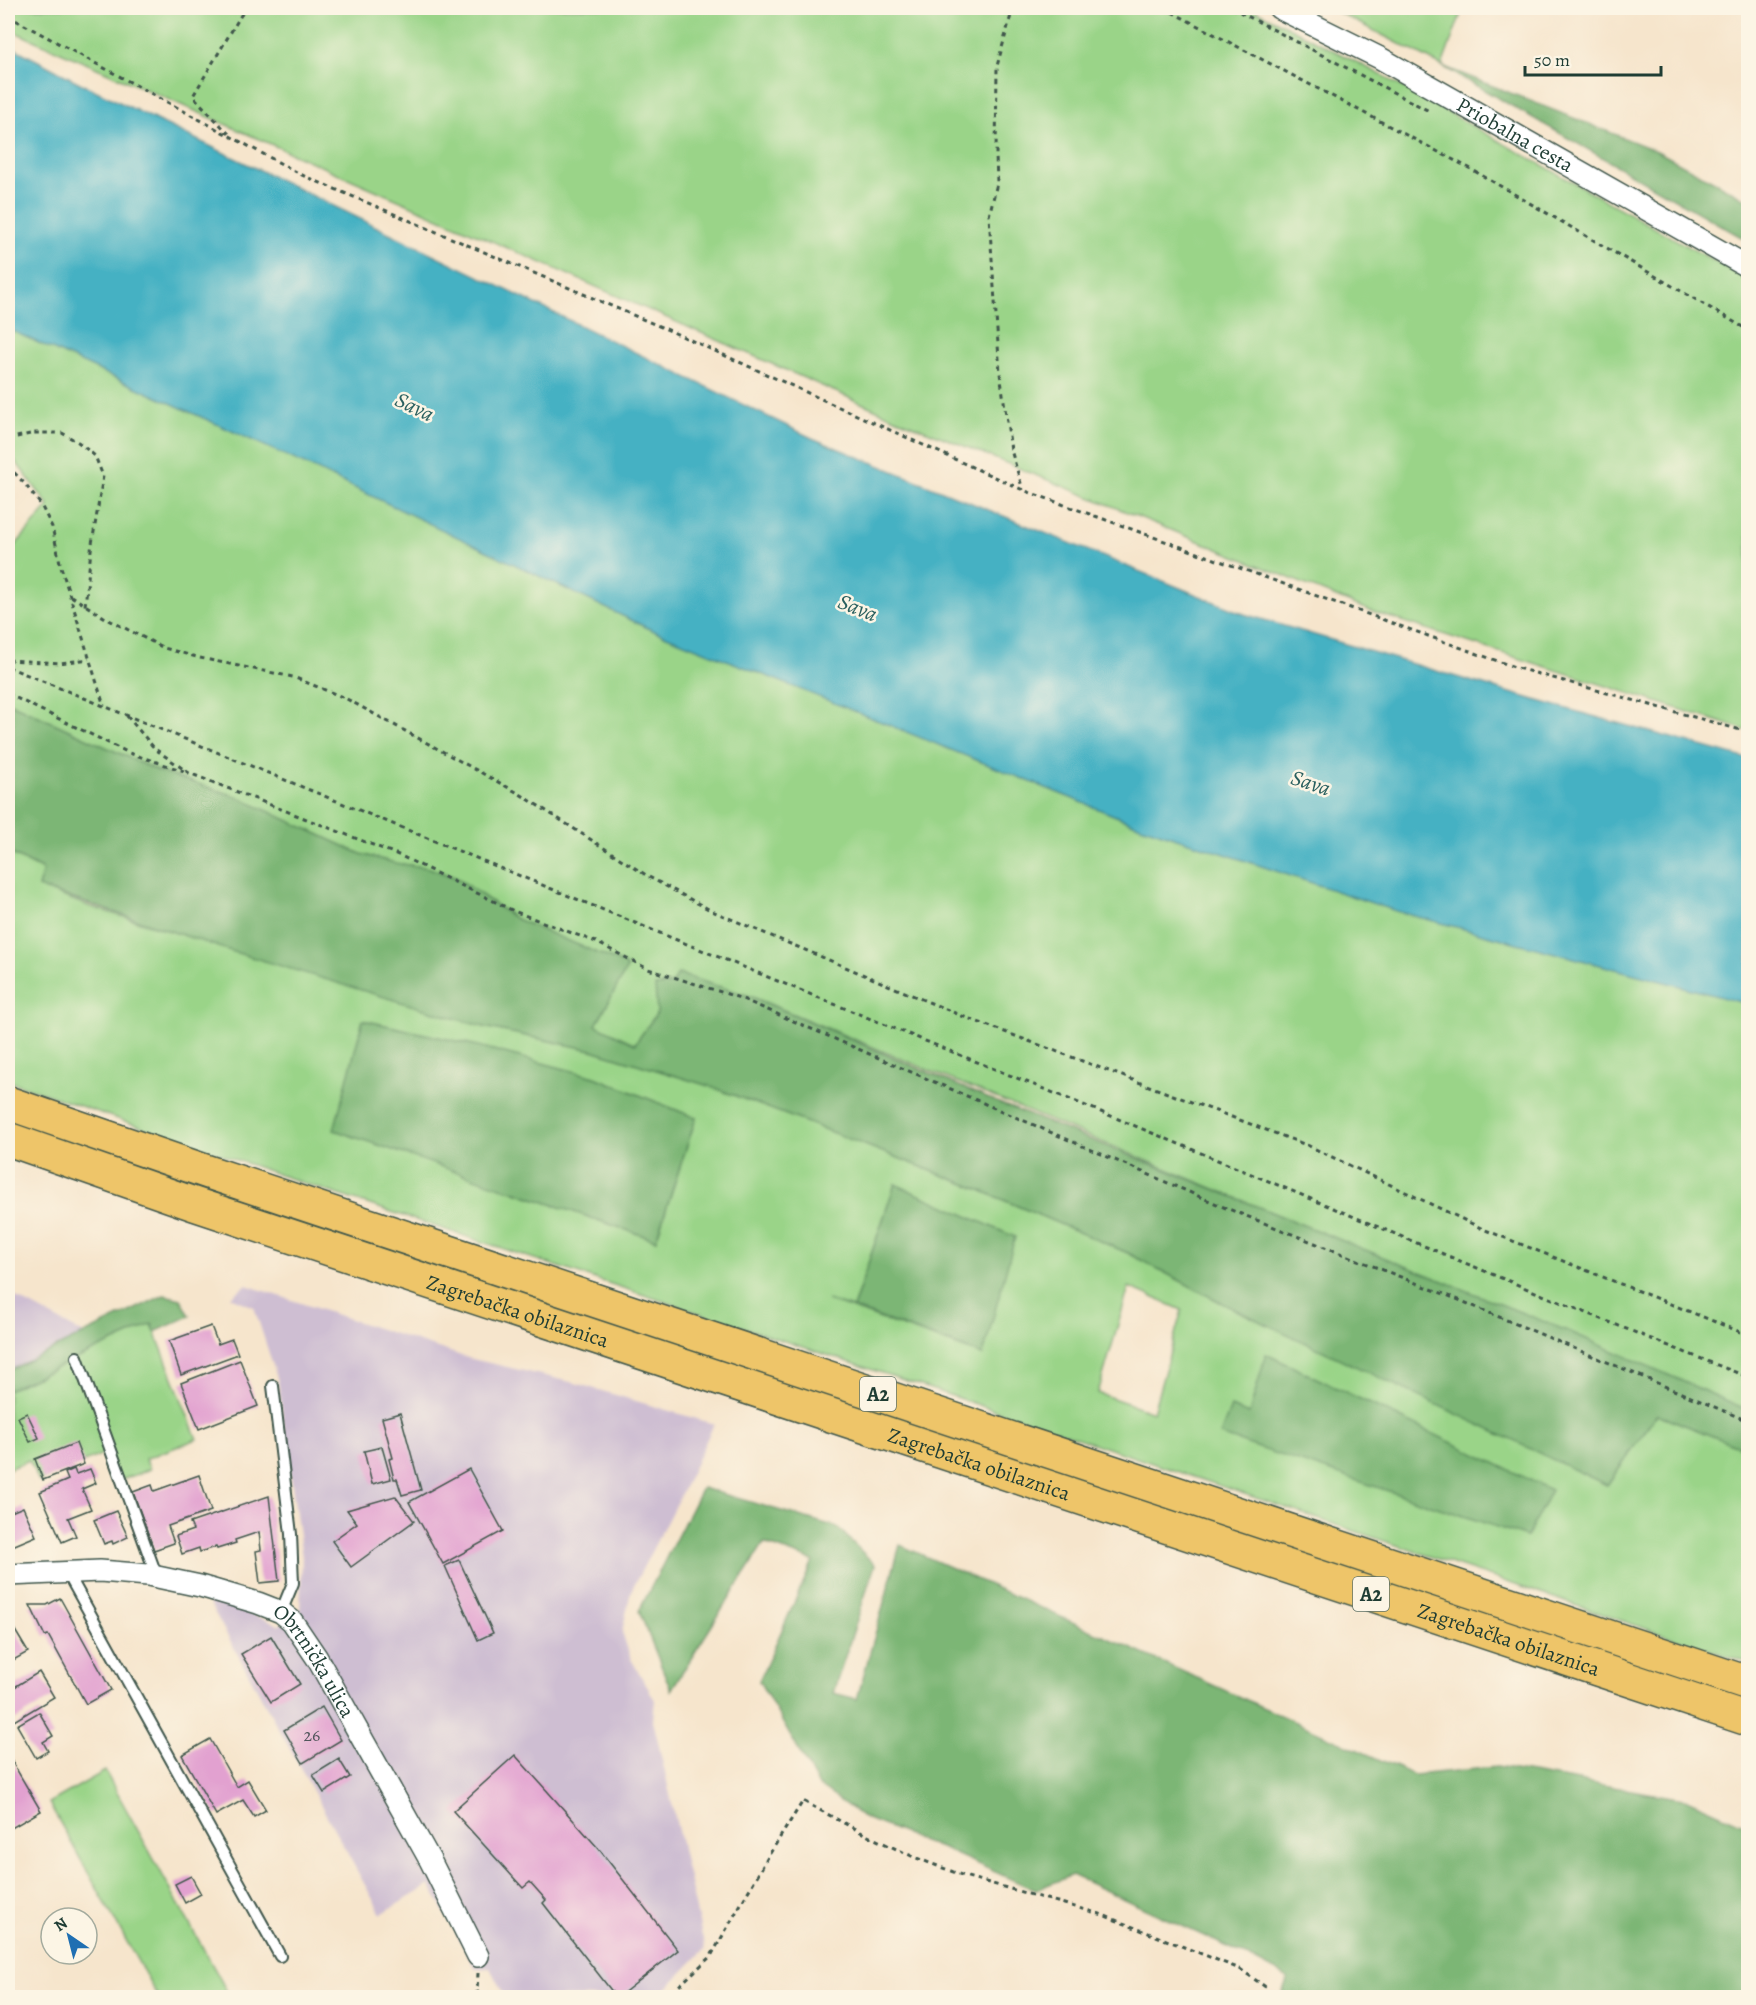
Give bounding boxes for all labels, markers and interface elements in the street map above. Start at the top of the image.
scale bar [1525,39,1662,77]
text: 50 m [1534,48,1570,72]
street label: Priobalna cesta [1452,90,1579,179]
water label: Sava [390,385,439,429]
water label: Sava [833,587,882,629]
water label: Sava [1287,763,1334,803]
street label: Zagrebačka obilaznica [423,1268,613,1355]
road number: A2 [860,1377,896,1411]
street label: Zagrebačka obilaznica [884,1421,1074,1507]
road number: A2 [1353,1577,1389,1611]
street label: Zagrebačka obilaznica [1414,1596,1604,1683]
street label: Obrtnička ulica [267,1597,362,1723]
house number: 26 [304,1723,320,1747]
north arrow [39,1906,99,1966]
text: N [50,1912,72,1937]

